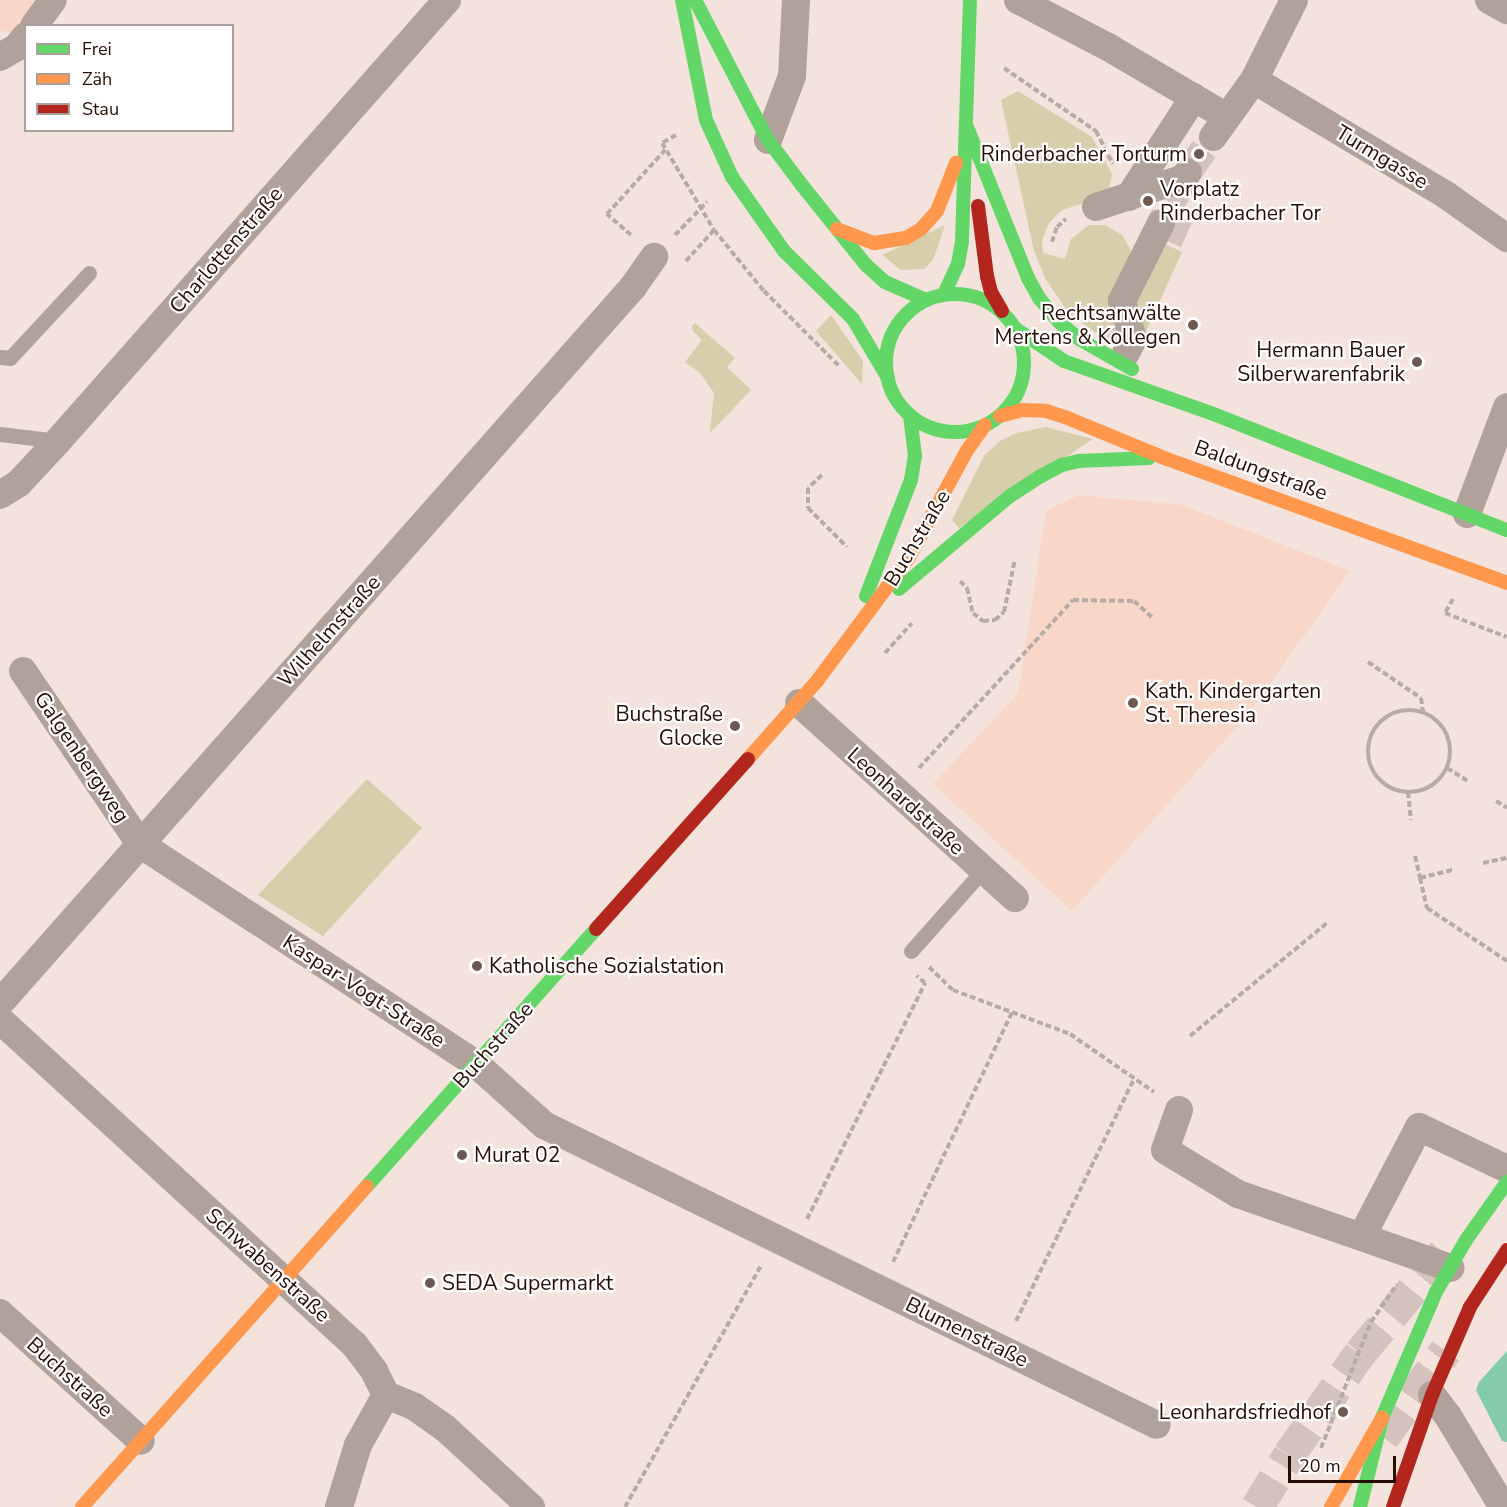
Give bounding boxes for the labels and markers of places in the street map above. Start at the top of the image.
place label: Rinderbacher Torturm [981,141,1187,167]
marker: Rinderbacher Torturm [1192,147,1206,161]
place label: Vorplatz Rinderbacher Tor [1160,176,1321,226]
marker: Vorplatz Rinderbacher Tor [1141,194,1155,208]
place label: Rechtsanwälte Mertens & Kollegen [995,300,1181,350]
marker: Rechtsanwälte Mertens & Kollegen [1186,318,1200,332]
place label: Hermann Bauer Silberwarenfabrik [1237,337,1405,387]
marker: Hermann Bauer Silberwarenfabrik [1410,355,1424,369]
place label: Kath. Kindergarten St. Theresia [1145,678,1321,728]
marker: Kath. Kindergarten St. Theresia [1126,696,1140,710]
place label: Buchstraße Glocke [615,701,723,751]
marker: Buchstraße Glocke [728,719,742,733]
place label: Katholische Sozialstation [489,953,724,979]
marker: Katholische Sozialstation [470,959,484,973]
place label: Murat 02 [474,1142,560,1168]
marker: Murat 02 [455,1148,469,1162]
place label: SEDA Supermarkt [442,1270,613,1296]
marker: SEDA Supermarkt [423,1276,437,1290]
place label: Leonhardsfriedhof [1159,1399,1331,1425]
marker: Leonhardsfriedhof [1336,1405,1350,1419]

